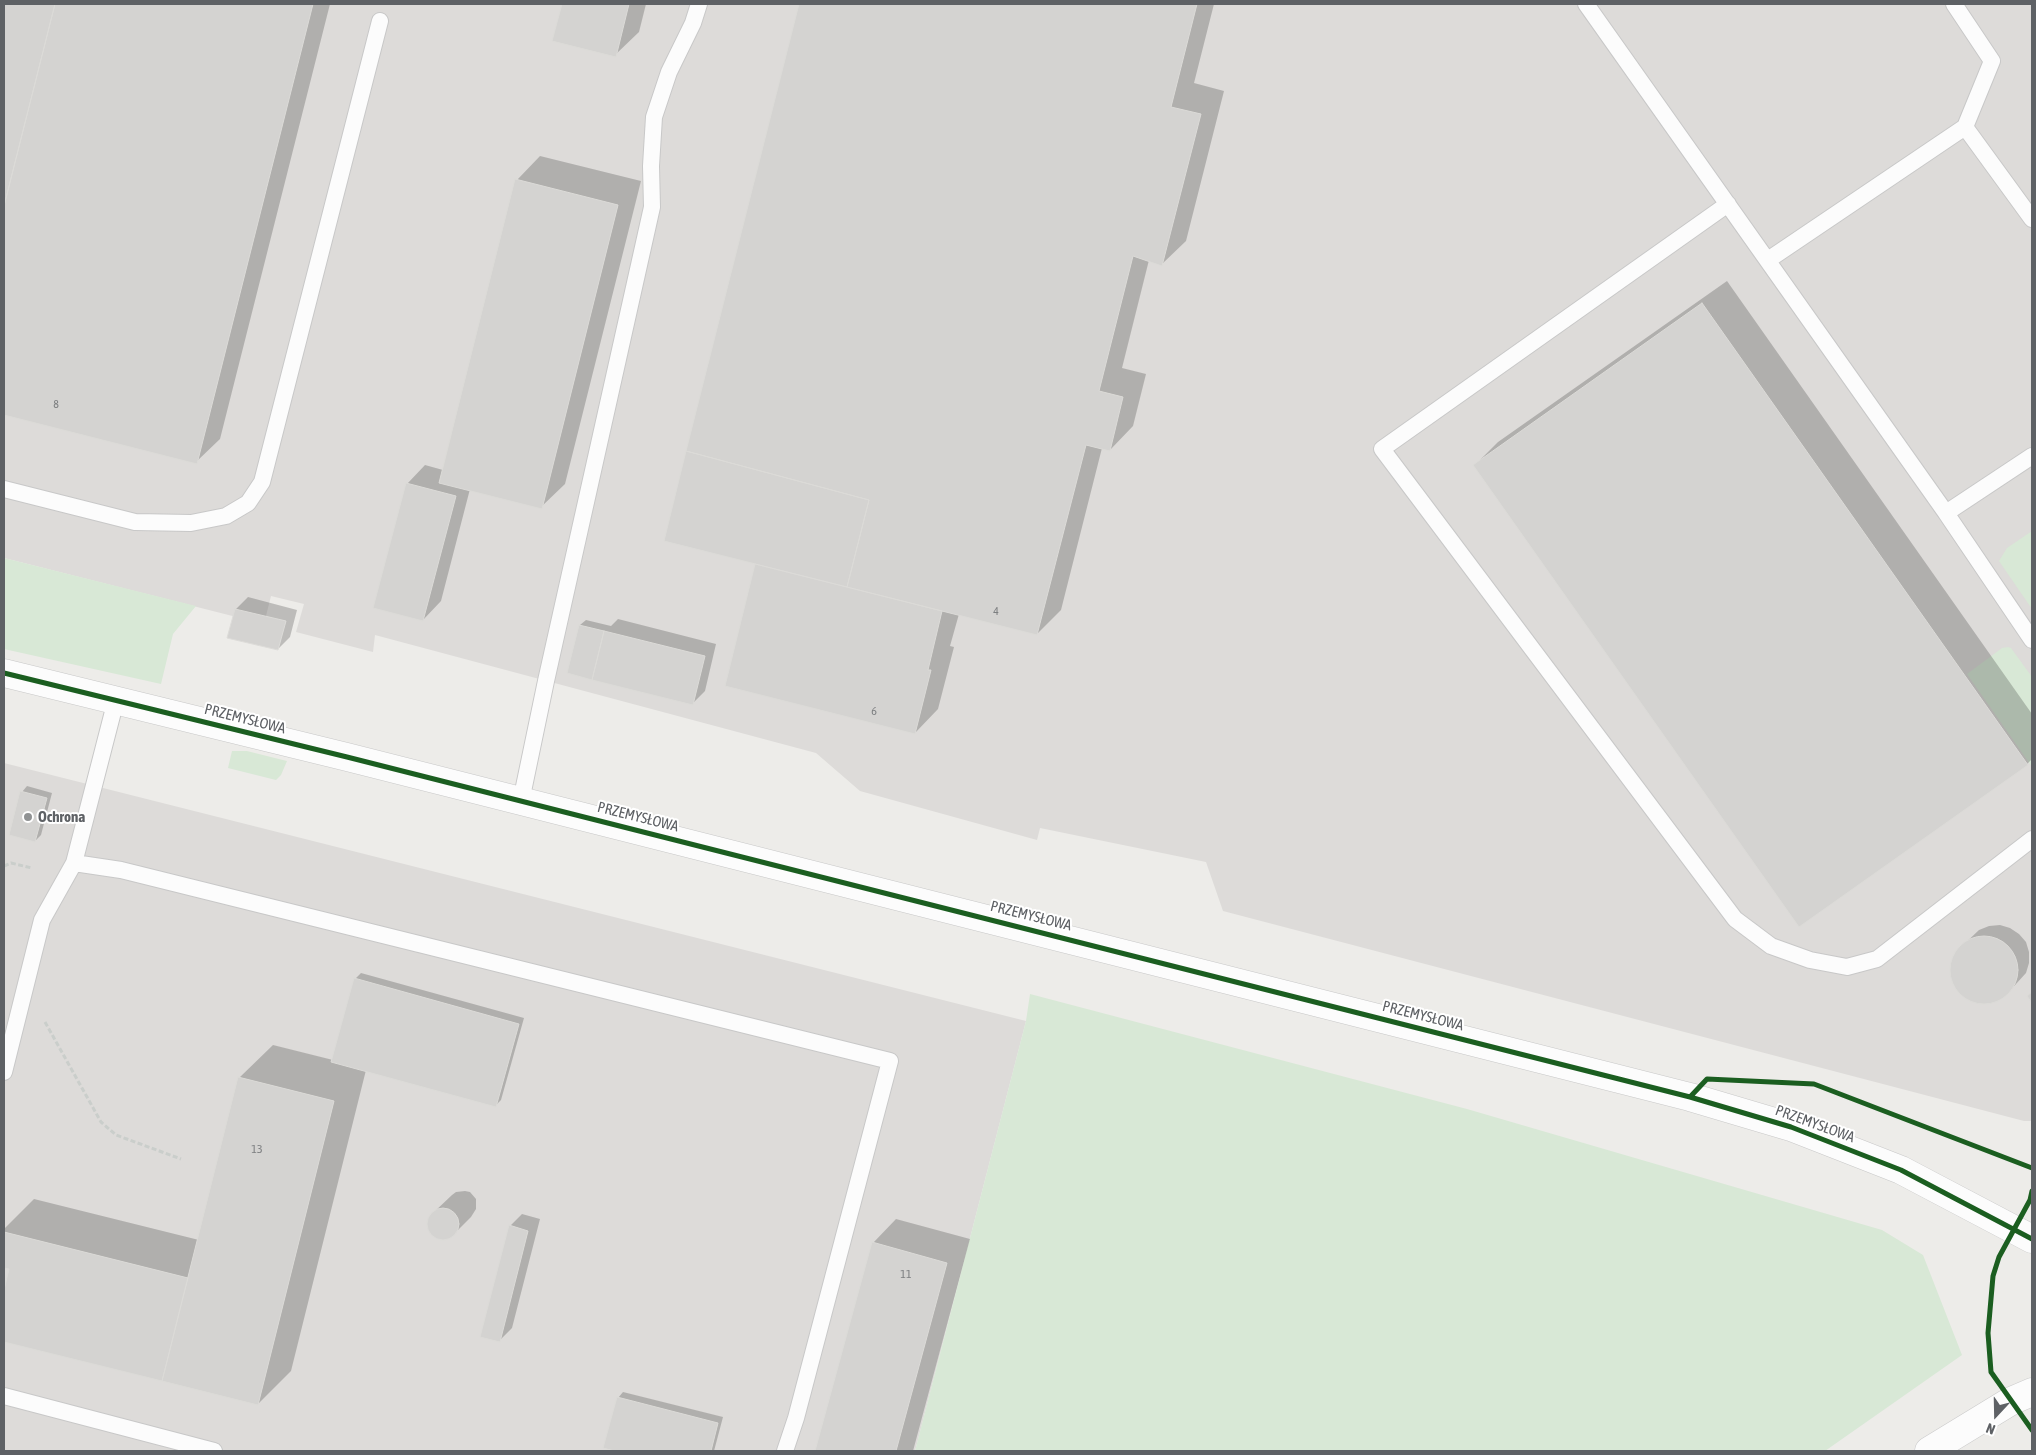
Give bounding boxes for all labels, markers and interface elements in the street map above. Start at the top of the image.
house number: 8 [53,397,59,411]
house number: 4 [993,604,999,618]
street label: PRZEMYSŁOWA [203,700,287,738]
house number: 6 [871,704,877,718]
street label: PRZEMYSŁOWA [596,798,680,836]
place label: Ochrona [38,808,85,826]
marker: Ochrona [22,811,34,823]
street label: PRZEMYSŁOWA [989,897,1073,935]
street label: PRZEMYSŁOWA [1381,997,1465,1035]
street label: PRZEMYSŁOWA [1773,1101,1857,1147]
house number: 13 [251,1142,263,1156]
house number: 11 [900,1267,912,1281]
north arrow [1971,1390,2021,1440]
text: N [1984,1420,1997,1438]

